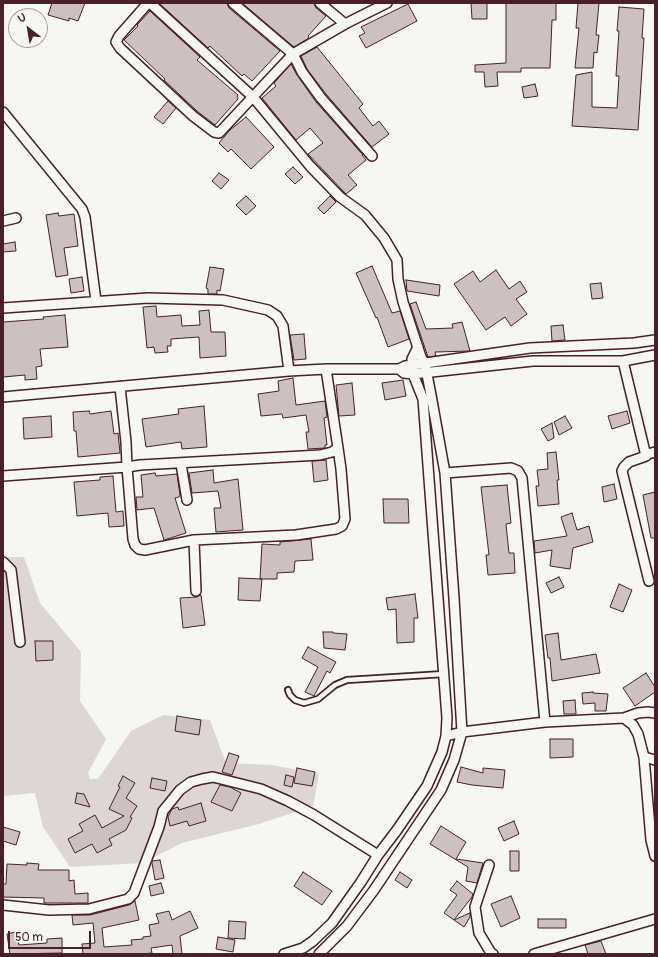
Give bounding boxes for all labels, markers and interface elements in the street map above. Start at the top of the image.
north arrow [8,8,48,48]
text: U [16,11,29,26]
scale bar [10,923,93,949]
text: 50 m [15,930,43,945]

